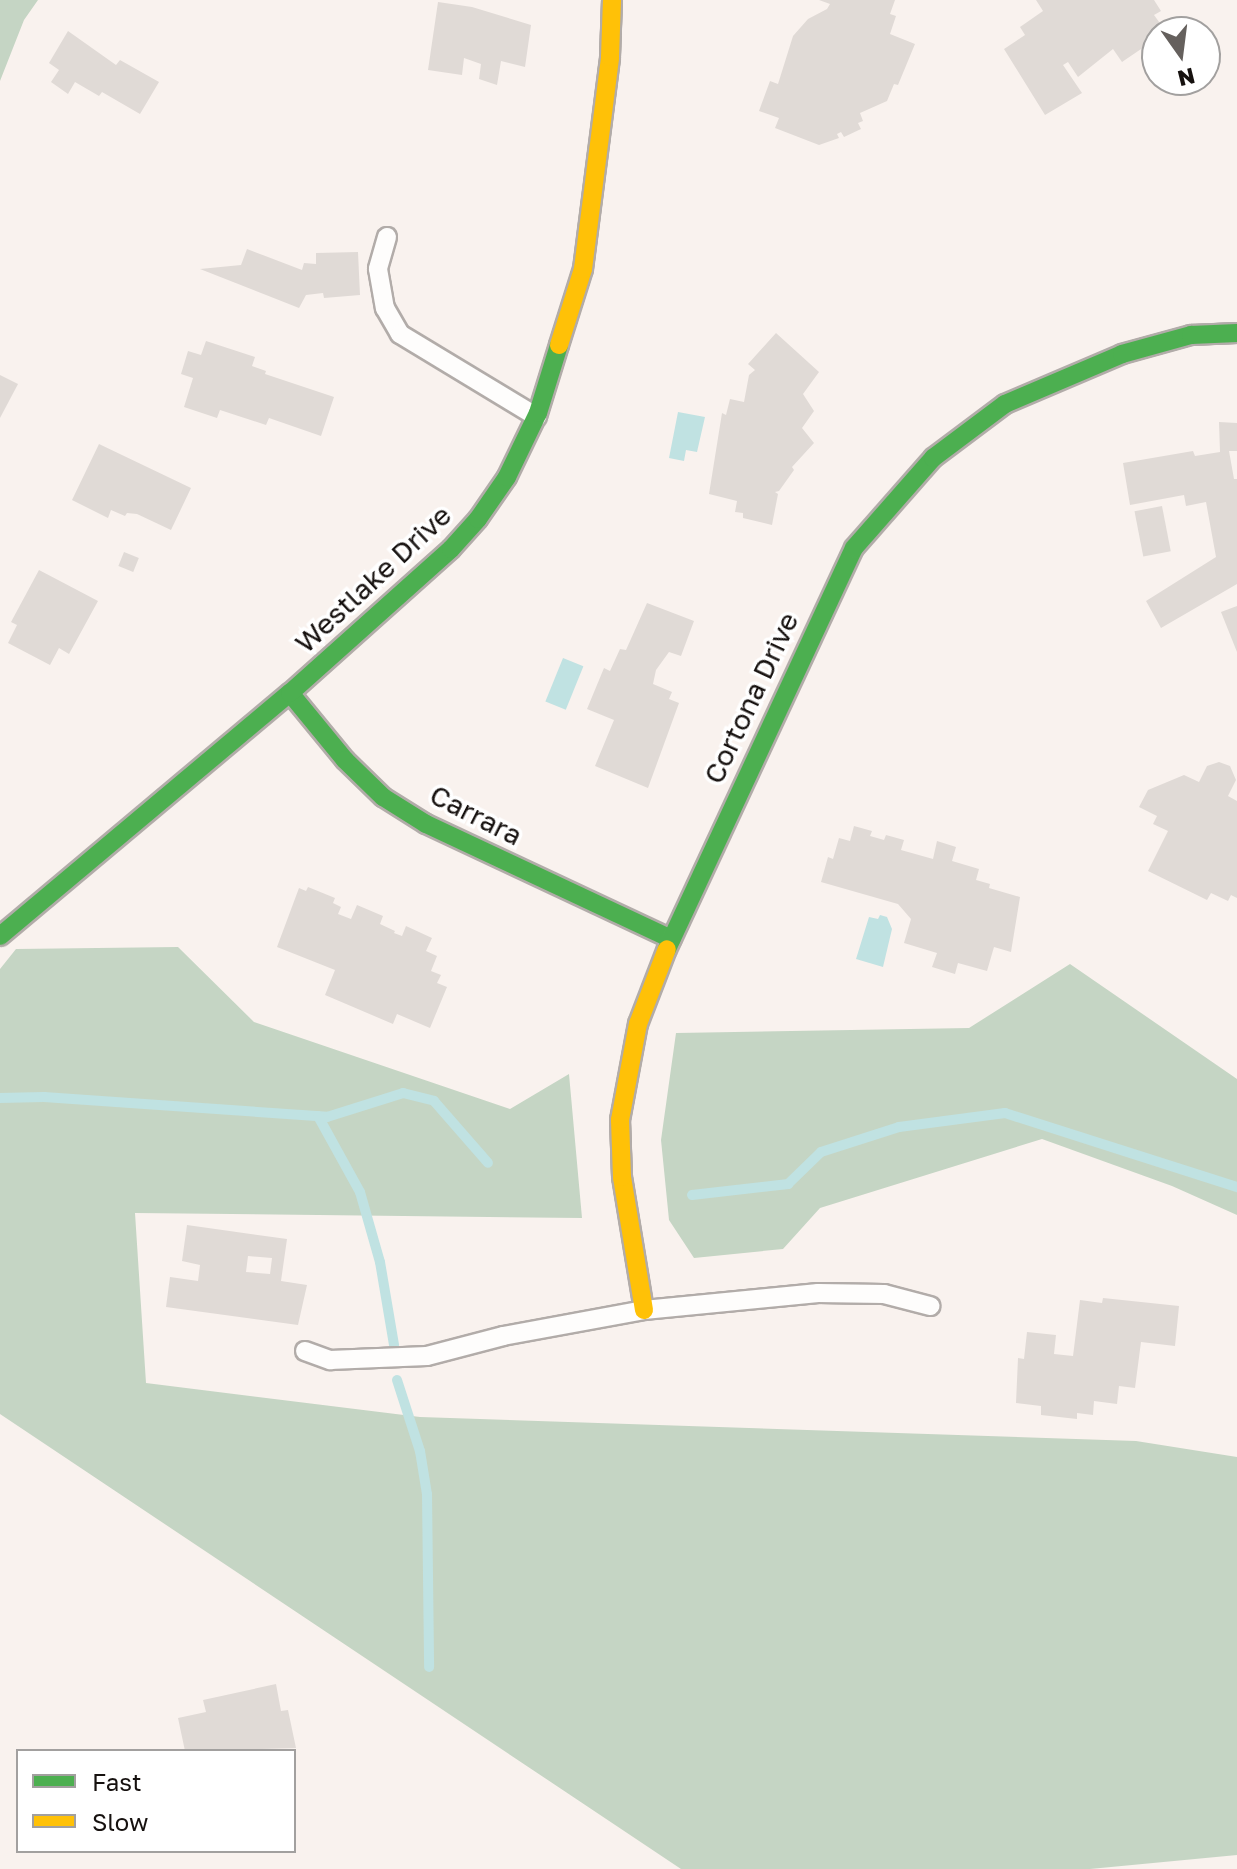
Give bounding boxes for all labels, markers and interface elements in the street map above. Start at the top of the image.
north arrow [1141,16,1221,96]
text: N [1175,63,1198,93]
street label: Westlake Drive [288,498,458,660]
street label: Cortona Drive [697,607,805,789]
street label: Carrara [424,778,528,852]
legend [16,1749,296,1853]
text: Fast [92,1767,142,1796]
text: Slow [92,1807,148,1836]

